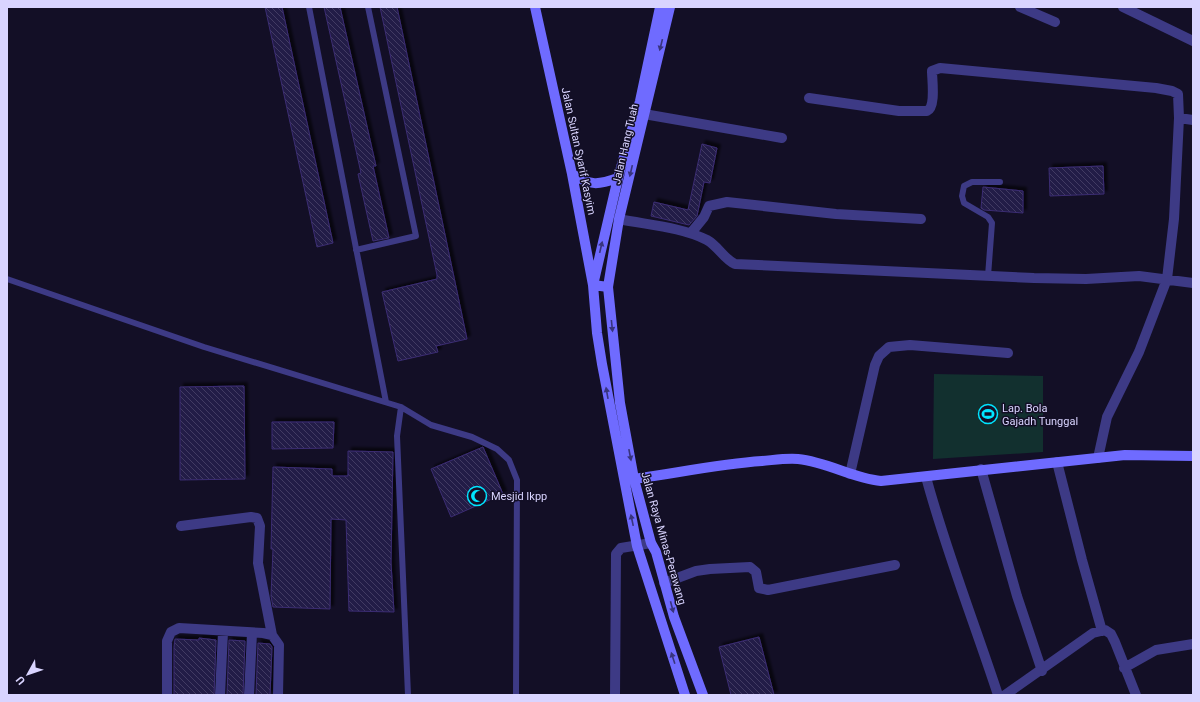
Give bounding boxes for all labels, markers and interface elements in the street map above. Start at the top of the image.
one-way arrow [658,39,664,51]
street label: Jalan Sultan Syarif Kasyim [559,86,598,216]
street label: Jalan Hang Tuah [610,103,641,186]
one-way arrow [627,165,633,177]
one-way arrow [599,241,605,253]
one-way arrow [609,320,616,332]
one-way arrow [604,386,610,399]
place label: Lap. Bola Gajadh Tunggal [1002,402,1078,428]
sports icon: Lap. Bola Gajadh Tunggal [977,403,999,425]
one-way arrow [627,448,633,461]
street label: Jalan Raya Minas-Perawang [638,470,689,606]
mosque icon: Mesjid Ikpp [466,485,488,507]
place label: Mesjid Ikpp [491,490,547,503]
one-way arrow [629,514,635,526]
one-way arrow [669,600,675,613]
one-way arrow [670,652,676,664]
north arrow [8,654,48,694]
text: U [13,673,28,687]

